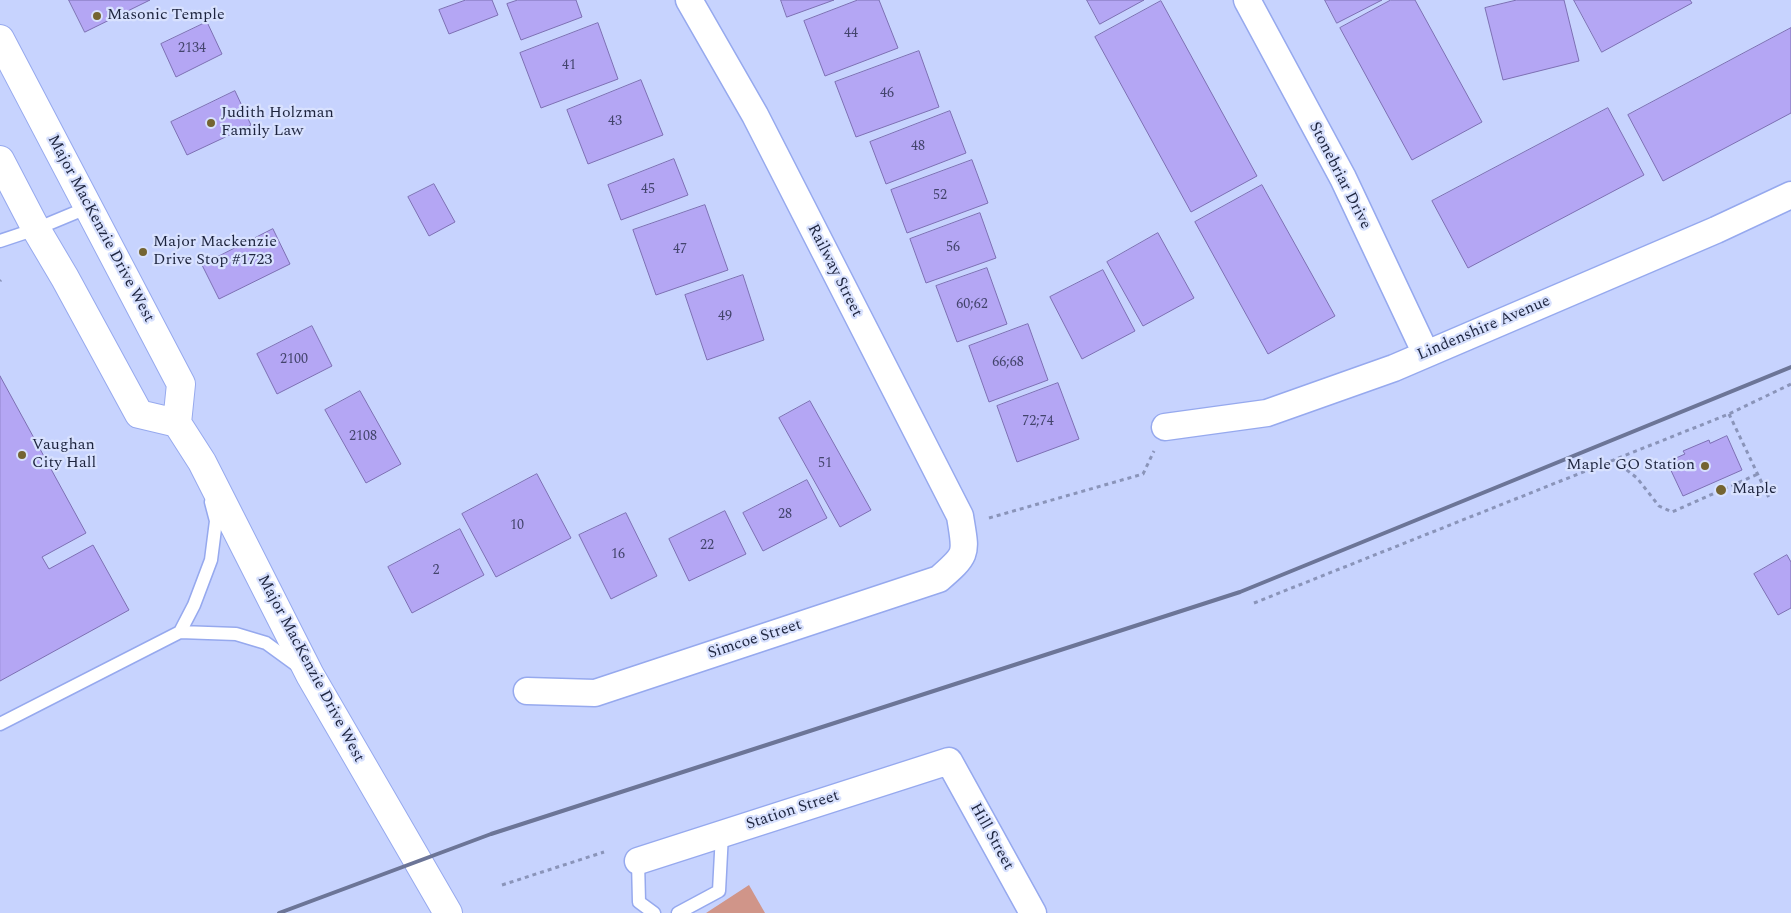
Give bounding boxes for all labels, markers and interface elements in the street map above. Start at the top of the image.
place label: Masonic Temple [107,6,225,26]
marker: Masonic Temple [91,10,103,22]
house number: 44 [844,26,858,42]
house number: 2134 [178,41,206,57]
house number: 41 [562,58,576,74]
house number: 46 [880,86,894,102]
place label: Judith Holzman Family Law [221,104,334,142]
house number: 43 [608,114,622,130]
marker: Judith Holzman Family Law [205,117,217,129]
street label: Stonebriar Drive [1304,119,1374,233]
street label: Major MacKenzie Drive West [42,132,158,326]
house number: 48 [911,139,925,155]
house number: 45 [641,182,655,198]
house number: 52 [933,188,947,204]
street label: Railway Street [802,221,866,321]
place label: Major Mackenzie Drive Stop #1723 [153,233,277,271]
house number: 56 [946,240,960,256]
house number: 47 [673,242,687,258]
marker: Major Mackenzie Drive Stop #1723 [137,246,149,258]
street label: Lindenshire Avenue [1415,292,1553,366]
house number: 60;62 [956,297,988,313]
house number: 49 [718,309,732,325]
house number: 2100 [280,352,308,368]
house number: 66;68 [992,355,1024,371]
house number: 72;74 [1022,414,1054,430]
house number: 2108 [349,429,377,445]
place label: Vaughan City Hall [32,436,96,474]
marker: Vaughan City Hall [16,449,28,461]
house number: 51 [818,456,832,472]
place label: Maple GO Station [1566,456,1695,476]
marker: Maple GO Station [1699,460,1711,472]
place label: Maple [1732,480,1777,500]
marker: Maple [1714,483,1728,497]
house number: 28 [778,507,792,523]
house number: 10 [510,518,524,534]
house number: 22 [700,538,714,554]
house number: 16 [611,547,625,563]
house number: 2 [433,563,439,579]
street label: Major MacKenzie Drive West [252,572,368,766]
street label: Simcoe Street [706,616,804,664]
street label: Station Street [744,787,842,835]
street label: Hill Street [965,800,1017,874]

